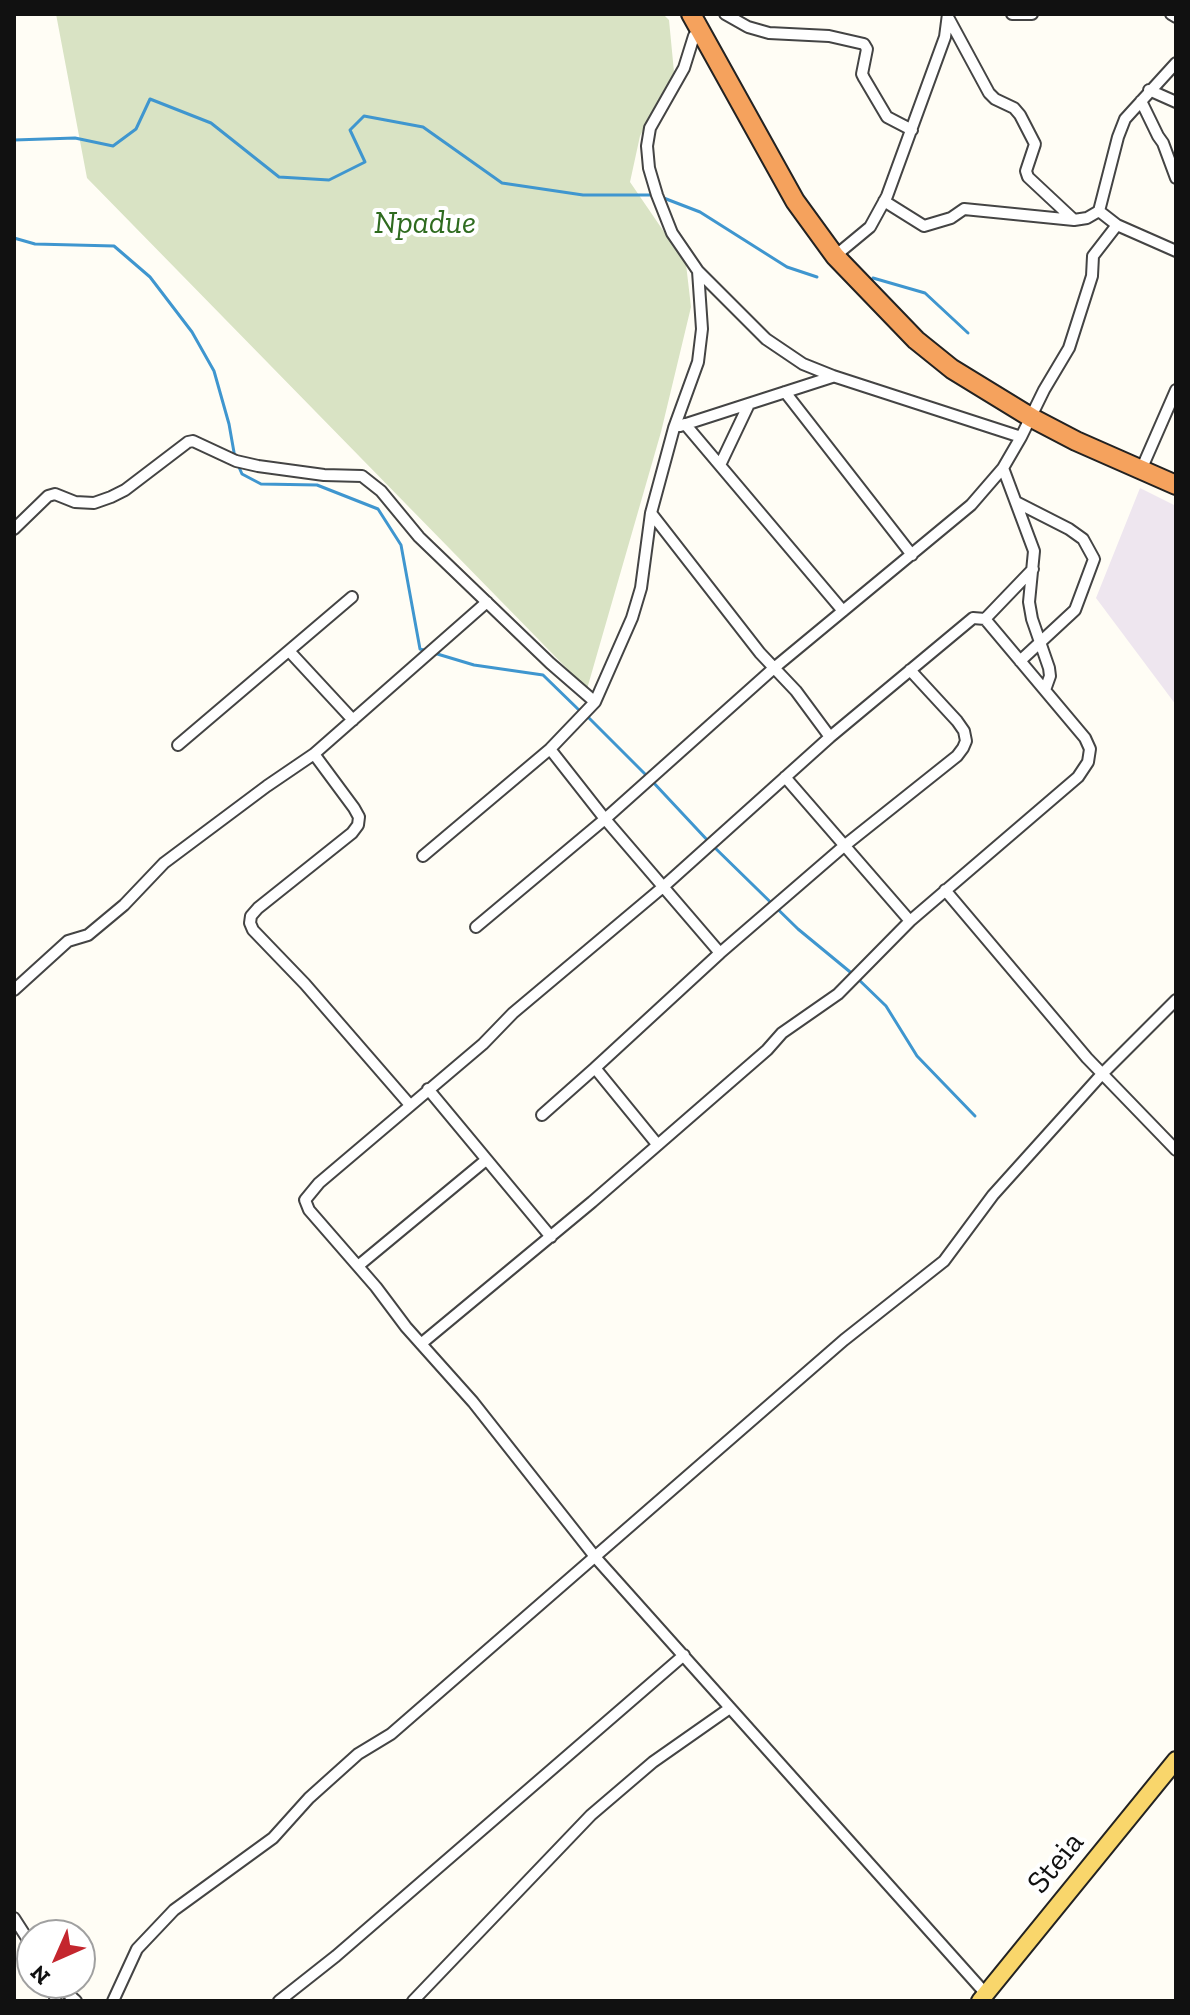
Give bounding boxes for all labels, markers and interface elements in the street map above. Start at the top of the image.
park label: Npadue [374,205,476,243]
street label: Steia [1020,1824,1092,1902]
north arrow [16,1919,96,1999]
text: N [25,1959,56,1990]

